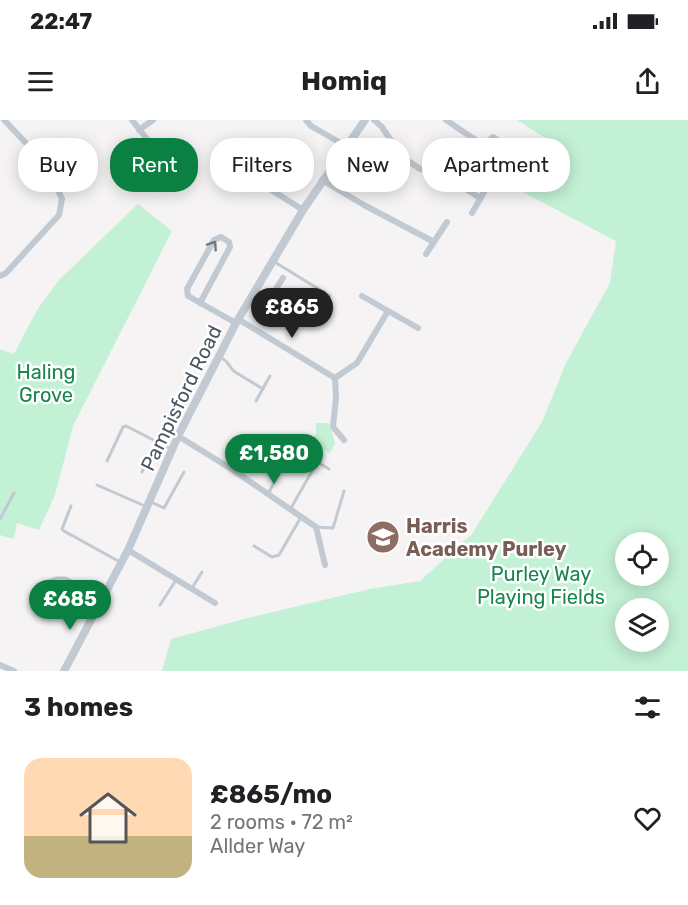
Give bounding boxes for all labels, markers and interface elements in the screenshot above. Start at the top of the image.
text: 22:47 [30,8,92,35]
icon: menu [24,65,57,98]
text: Homiq [301,65,387,97]
icon: share [631,65,664,98]
chip: Buy [18,138,98,192]
chip: Rent [110,138,198,192]
chip: Filters [210,138,314,192]
chip: New [326,138,410,192]
chip: Apartment [422,138,570,192]
one-way arrow [205,241,216,252]
pin: £865 [256,288,328,339]
text: £865 [265,295,319,319]
street label: Pampisford Road [135,321,227,475]
park label: Haling Grove [16,360,76,407]
pin: £1,580 [225,434,323,485]
text: £1,580 [239,441,309,465]
place label: Harris Academy Purley [406,514,566,561]
school or university icon: Harris Academy Purley [365,519,401,555]
map controls [615,532,669,652]
button: locate [615,532,669,586]
park label: Purley Way Playing Fields [477,562,605,609]
pin: £685 [34,580,106,631]
text: £685 [43,587,97,611]
button: layers [615,598,669,652]
icon: filters [631,691,664,724]
text: 3 homes [24,692,133,723]
text: £865/mo [210,779,332,810]
icon: home [72,782,144,854]
icon: heart [631,802,664,835]
text: 2 rooms · 72 m² [210,810,353,834]
text: Allder Way [210,834,305,858]

